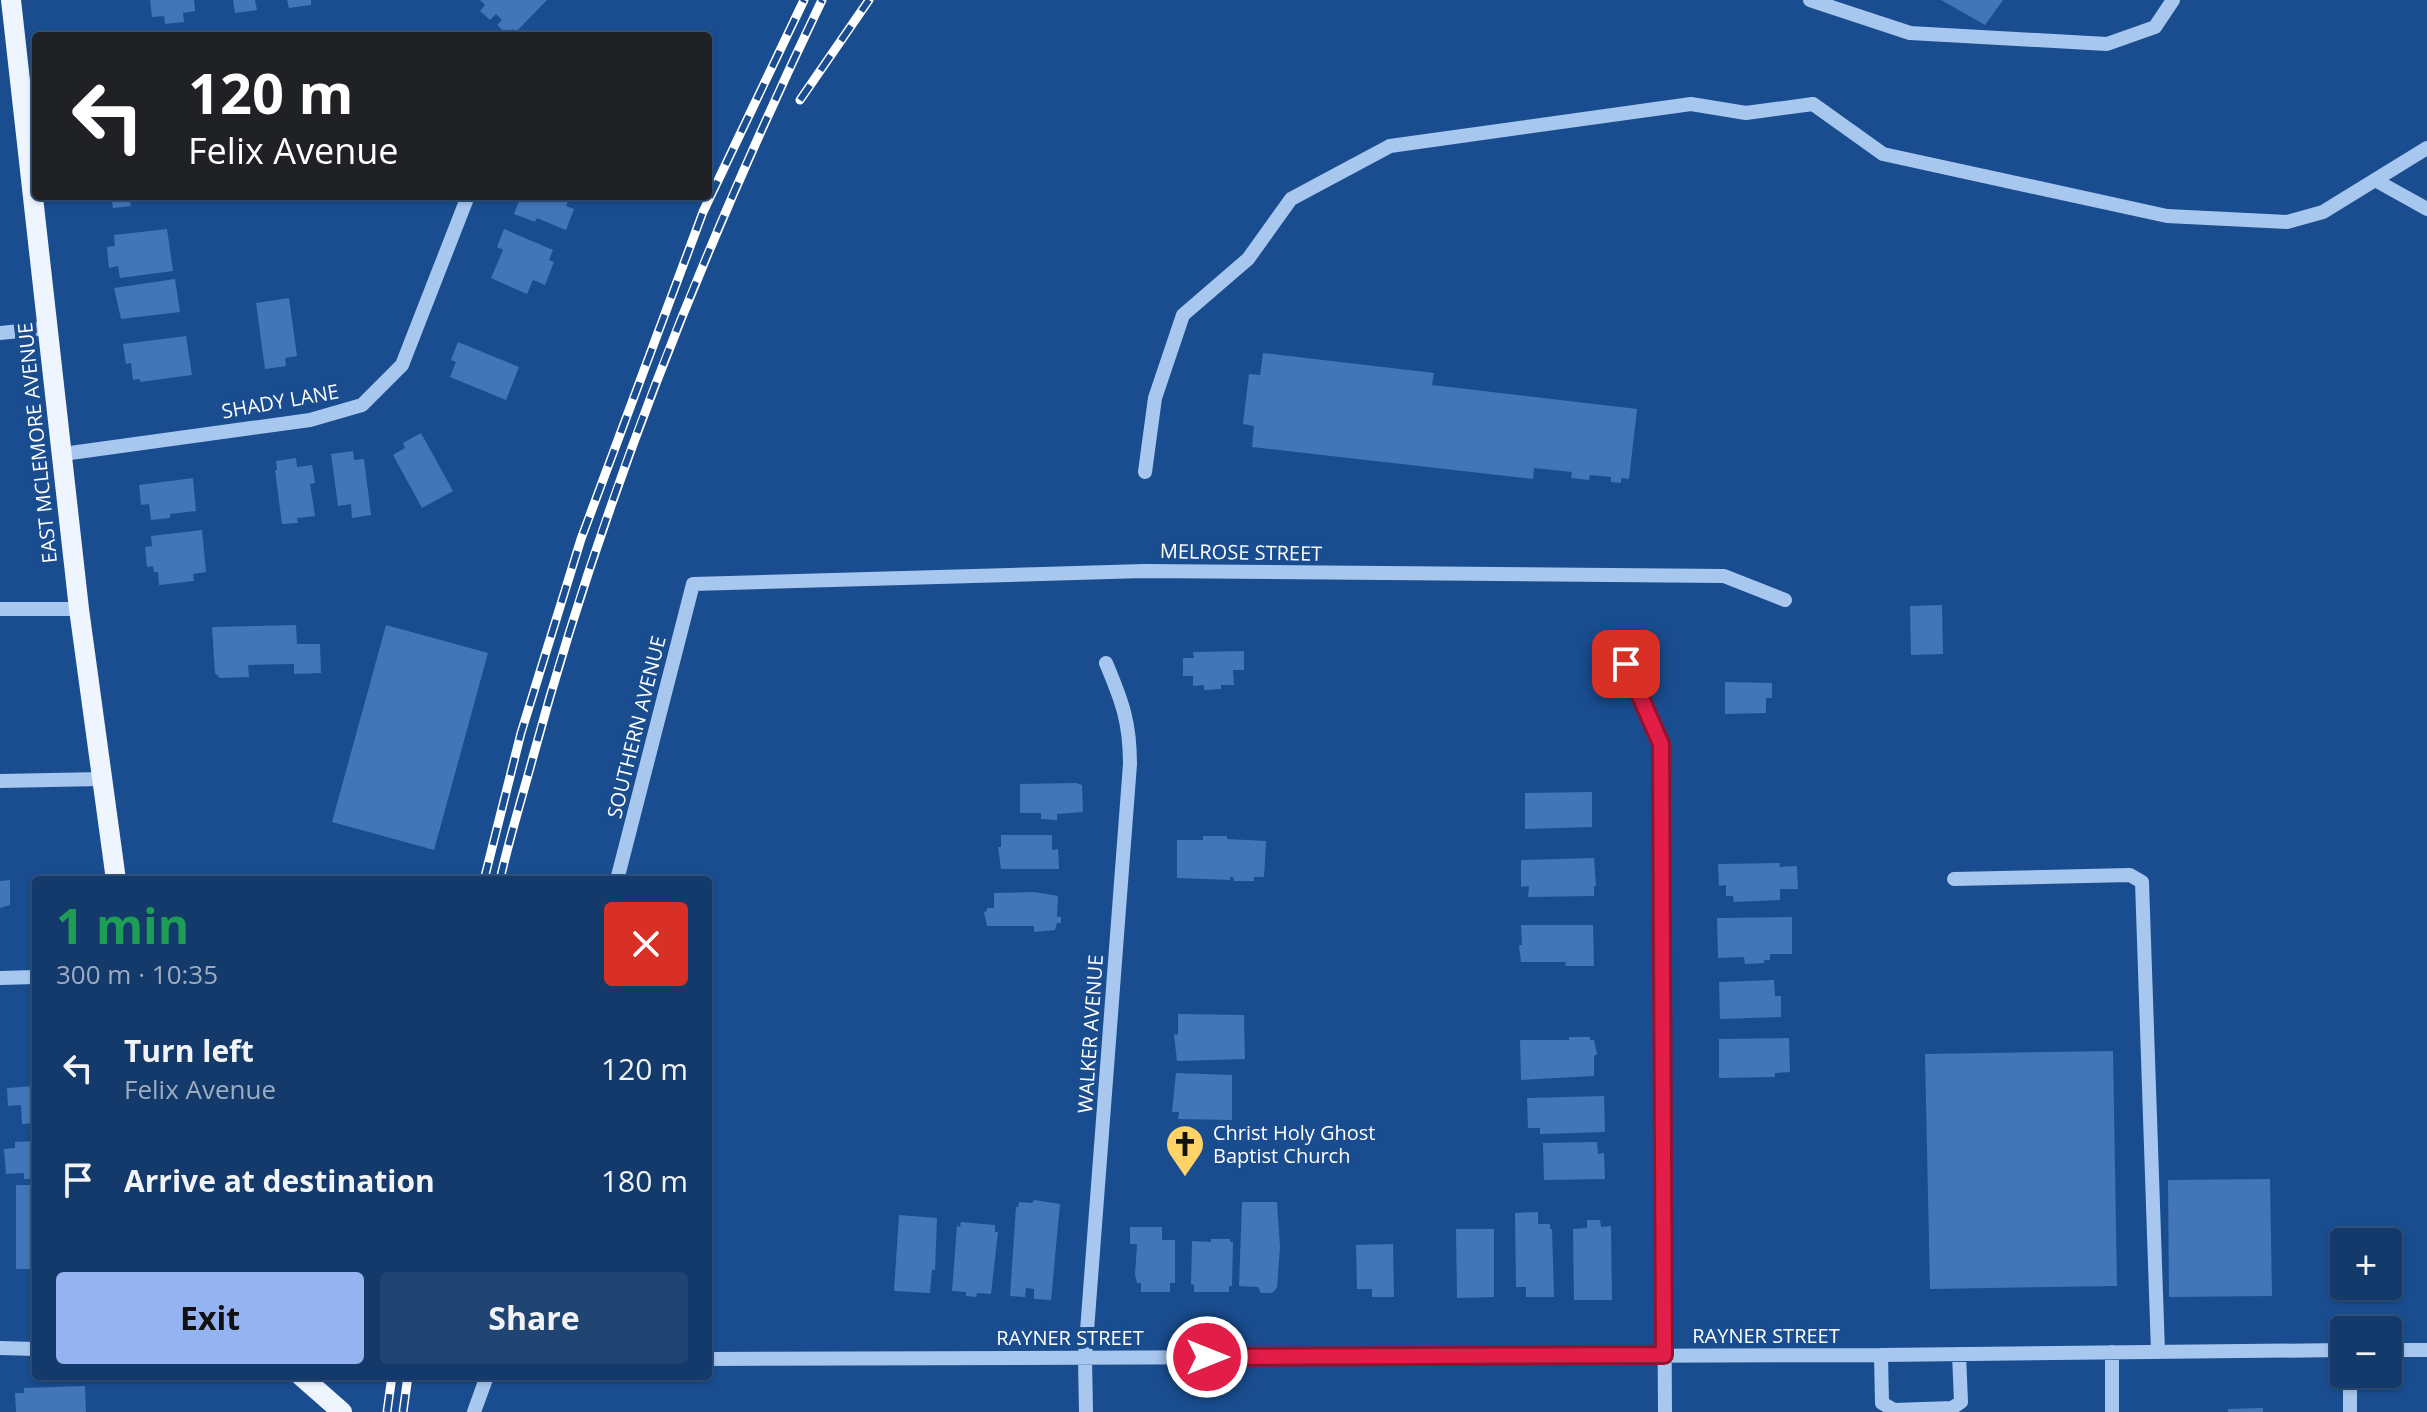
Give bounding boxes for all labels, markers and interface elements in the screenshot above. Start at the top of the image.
text: 120 m [188,54,354,130]
icon: left [56,64,160,168]
text: Felix Avenue [188,126,399,175]
street label: EAST MCLEMORE AVENUE [11,321,63,565]
street label: SHADY LANE [219,377,341,425]
street label: MELROSE STREET [1160,537,1322,567]
pin [1592,630,1660,698]
street label: SOUTHERN AVENUE [600,633,672,821]
icon: arrive [1604,642,1648,686]
text: 1 min [56,893,189,958]
button: close [604,902,688,986]
street label: WALKER AVENUE [1071,954,1109,1114]
text: 300 m · 10:35 [56,956,218,992]
text: Turn left [124,1030,254,1071]
icon: left [56,1046,100,1090]
text: 120 m [601,1048,688,1089]
text: Felix Avenue [124,1071,276,1107]
place label: Christ Holy Ghost Baptist Church [1213,1119,1375,1169]
church icon: Christ Holy Ghost Baptist Church [1164,1123,1206,1178]
icon: arrive [56,1158,100,1202]
text: Arrive at destination [124,1160,435,1201]
text: 180 m [601,1160,688,1201]
map controls [2330,1228,2402,1388]
button: + [2330,1228,2402,1300]
button: Exit [56,1272,364,1364]
button: Share [380,1272,688,1364]
position arrow [1165,1315,1249,1399]
button: − [2330,1316,2402,1388]
street label: RAYNER STREET [1692,1322,1840,1349]
street label: RAYNER STREET [996,1324,1144,1351]

